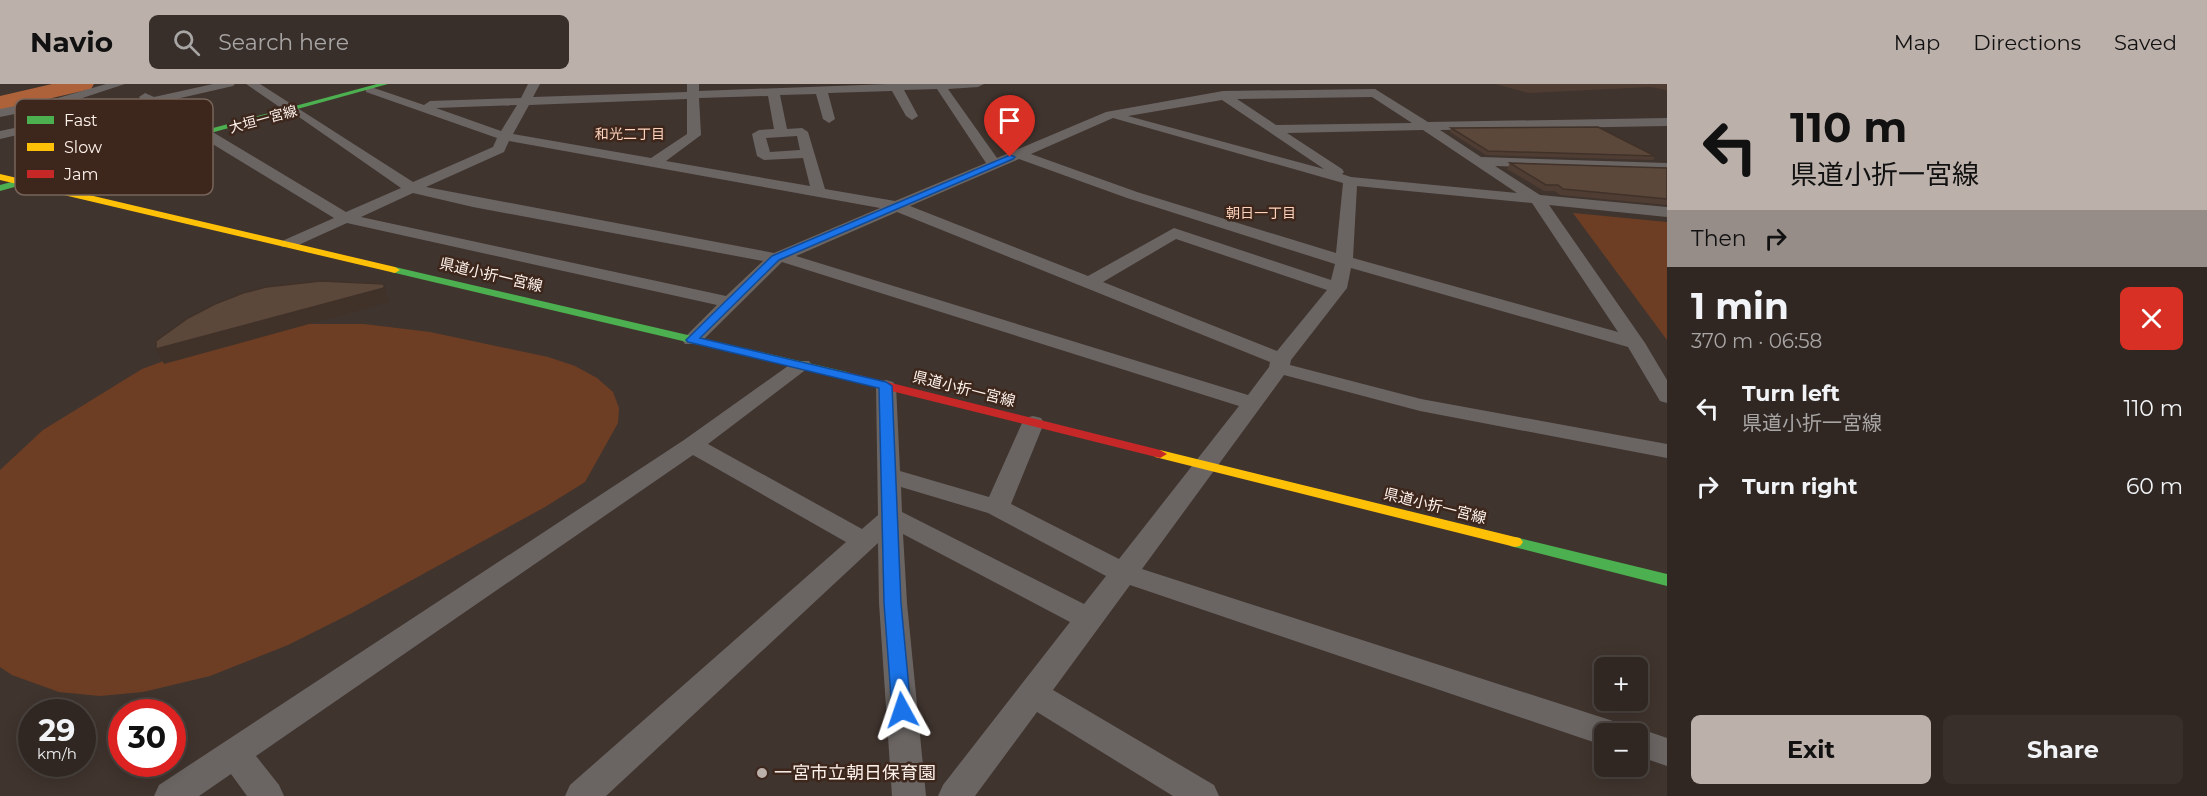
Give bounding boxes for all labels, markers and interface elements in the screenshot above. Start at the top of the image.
search box [149,15,569,69]
text: Navio [30,25,113,59]
icon: search [170,26,203,59]
text: Search here [218,29,349,56]
text: Map [1894,30,1940,55]
text: Directions [1973,30,2081,55]
text: Saved [2114,30,2177,55]
pin [984,95,1035,157]
legend [15,99,213,195]
street label: 大垣一宮線 [227,101,299,137]
text: 110 m [1790,101,1907,153]
icon: arrive [993,104,1026,137]
icon: left [1691,108,1769,186]
text: Fast [64,111,98,130]
district label: 和光二丁目 [595,125,665,143]
text: Slow [64,138,102,157]
text: 県道小折一宮線 [1790,158,1979,191]
text: Jam [63,165,98,184]
district label: 朝日一丁目 [1226,204,1296,222]
icon: right [1759,222,1792,255]
text: Then [1691,225,1747,252]
street label: 県道小折一宮線 [438,253,544,296]
text: 1 min [1691,284,1789,328]
button: close [2120,287,2183,350]
text: 370 m · 06:58 [1691,329,1822,353]
street label: 県道小折一宮線 [911,367,1017,410]
text: Turn left [1742,380,1840,407]
icon: left [1691,392,1724,425]
text: 110 m [2123,395,2183,422]
text: 県道小折一宮線 [1742,411,1882,435]
icon: right [1691,470,1724,503]
text: Turn right [1742,473,1857,500]
text: 60 m [2126,473,2183,500]
street label: 県道小折一宮線 [1382,484,1488,527]
map controls [1594,657,1648,777]
button: + [1594,657,1648,711]
position arrow [870,678,934,742]
speed limit sign: 30 [108,699,186,777]
text: 29 [39,712,75,749]
button: Exit [1691,715,1931,784]
button: Share [1943,715,2183,784]
button: − [1594,723,1648,777]
text: km/h [37,744,77,763]
place label: 一宮市立朝日保育園 [774,762,936,784]
marker: 一宮市立朝日保育園 [755,766,769,780]

